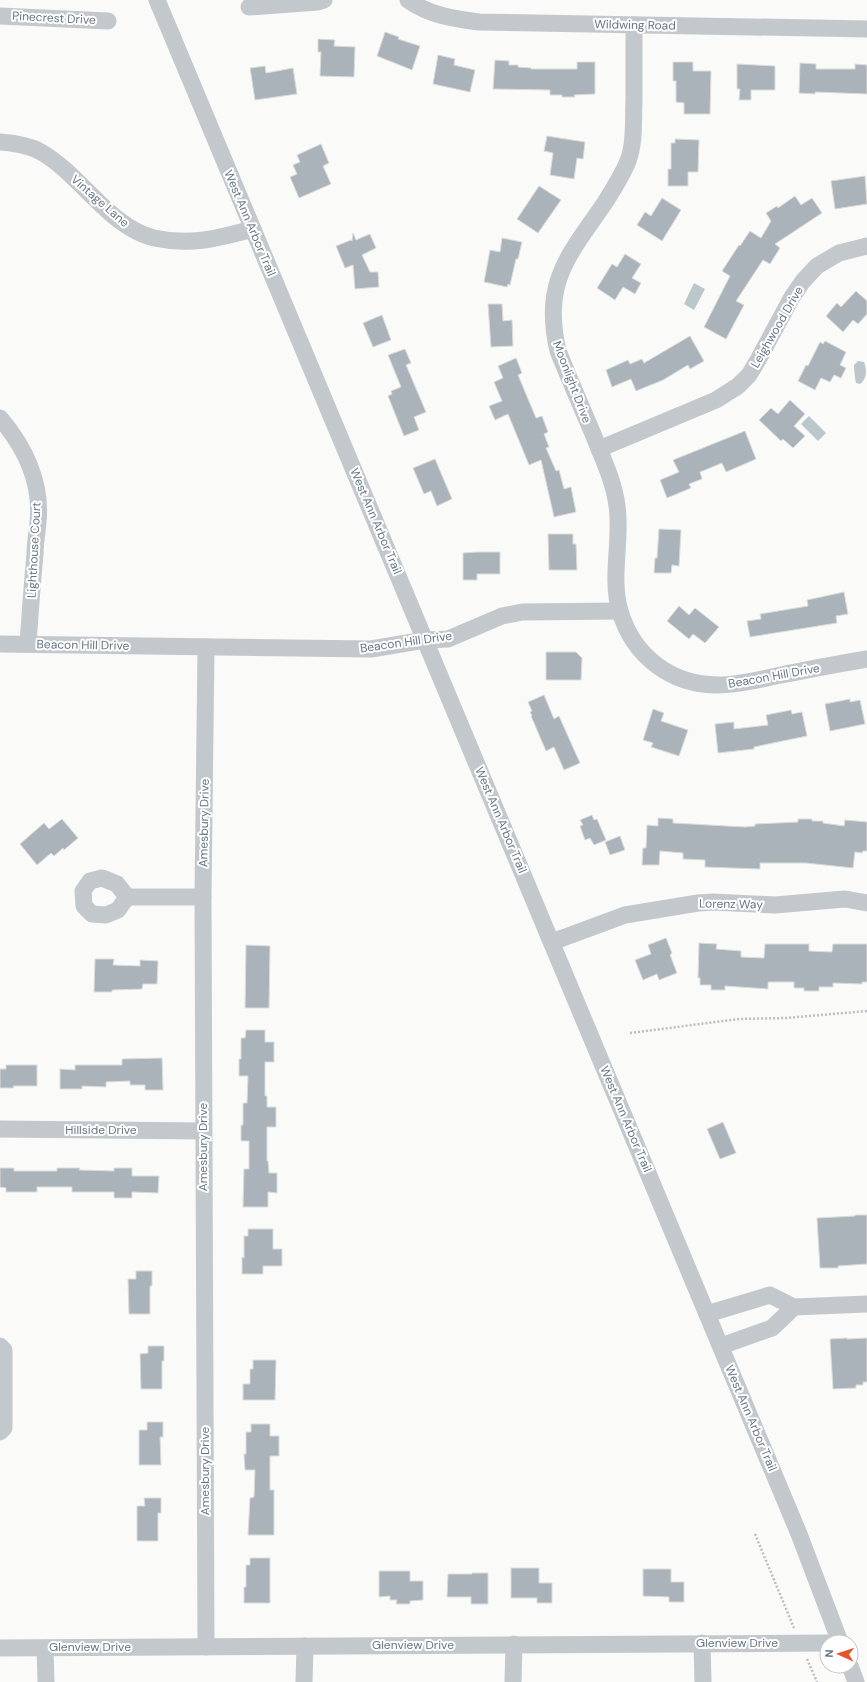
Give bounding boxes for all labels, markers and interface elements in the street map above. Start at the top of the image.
street label: Pinecrest Drive [12,8,96,28]
street label: Wildwing Road [594,16,676,34]
street label: West Ann Arbor Trail [220,168,280,278]
street label: Vintage Lane [68,171,133,231]
street label: Leighwood Drive [747,283,807,371]
street label: Moonlight Drive [549,339,595,425]
street label: West Ann Arbor Trail [346,466,406,576]
street label: Lighthouse Court [23,501,45,598]
street label: Beacon Hill Drive [359,628,453,656]
street label: Beacon Hill Drive [37,636,130,654]
street label: Beacon Hill Drive [727,660,821,692]
street label: West Ann Arbor Trail [471,765,531,875]
street label: Amesbury Drive [195,778,213,867]
street label: Lorenz Way [699,895,763,913]
street label: West Ann Arbor Trail [596,1064,656,1174]
street label: Amesbury Drive [195,1103,211,1191]
street label: Hillside Drive [65,1122,137,1138]
street label: West Ann Arbor Trail [721,1363,781,1473]
street label: Amesbury Drive [197,1427,213,1515]
north arrow [819,1634,859,1674]
street label: Glenview Drive [696,1635,778,1651]
street label: Glenview Drive [372,1637,454,1653]
street label: Glenview Drive [49,1639,131,1655]
text: N [822,1649,836,1658]

